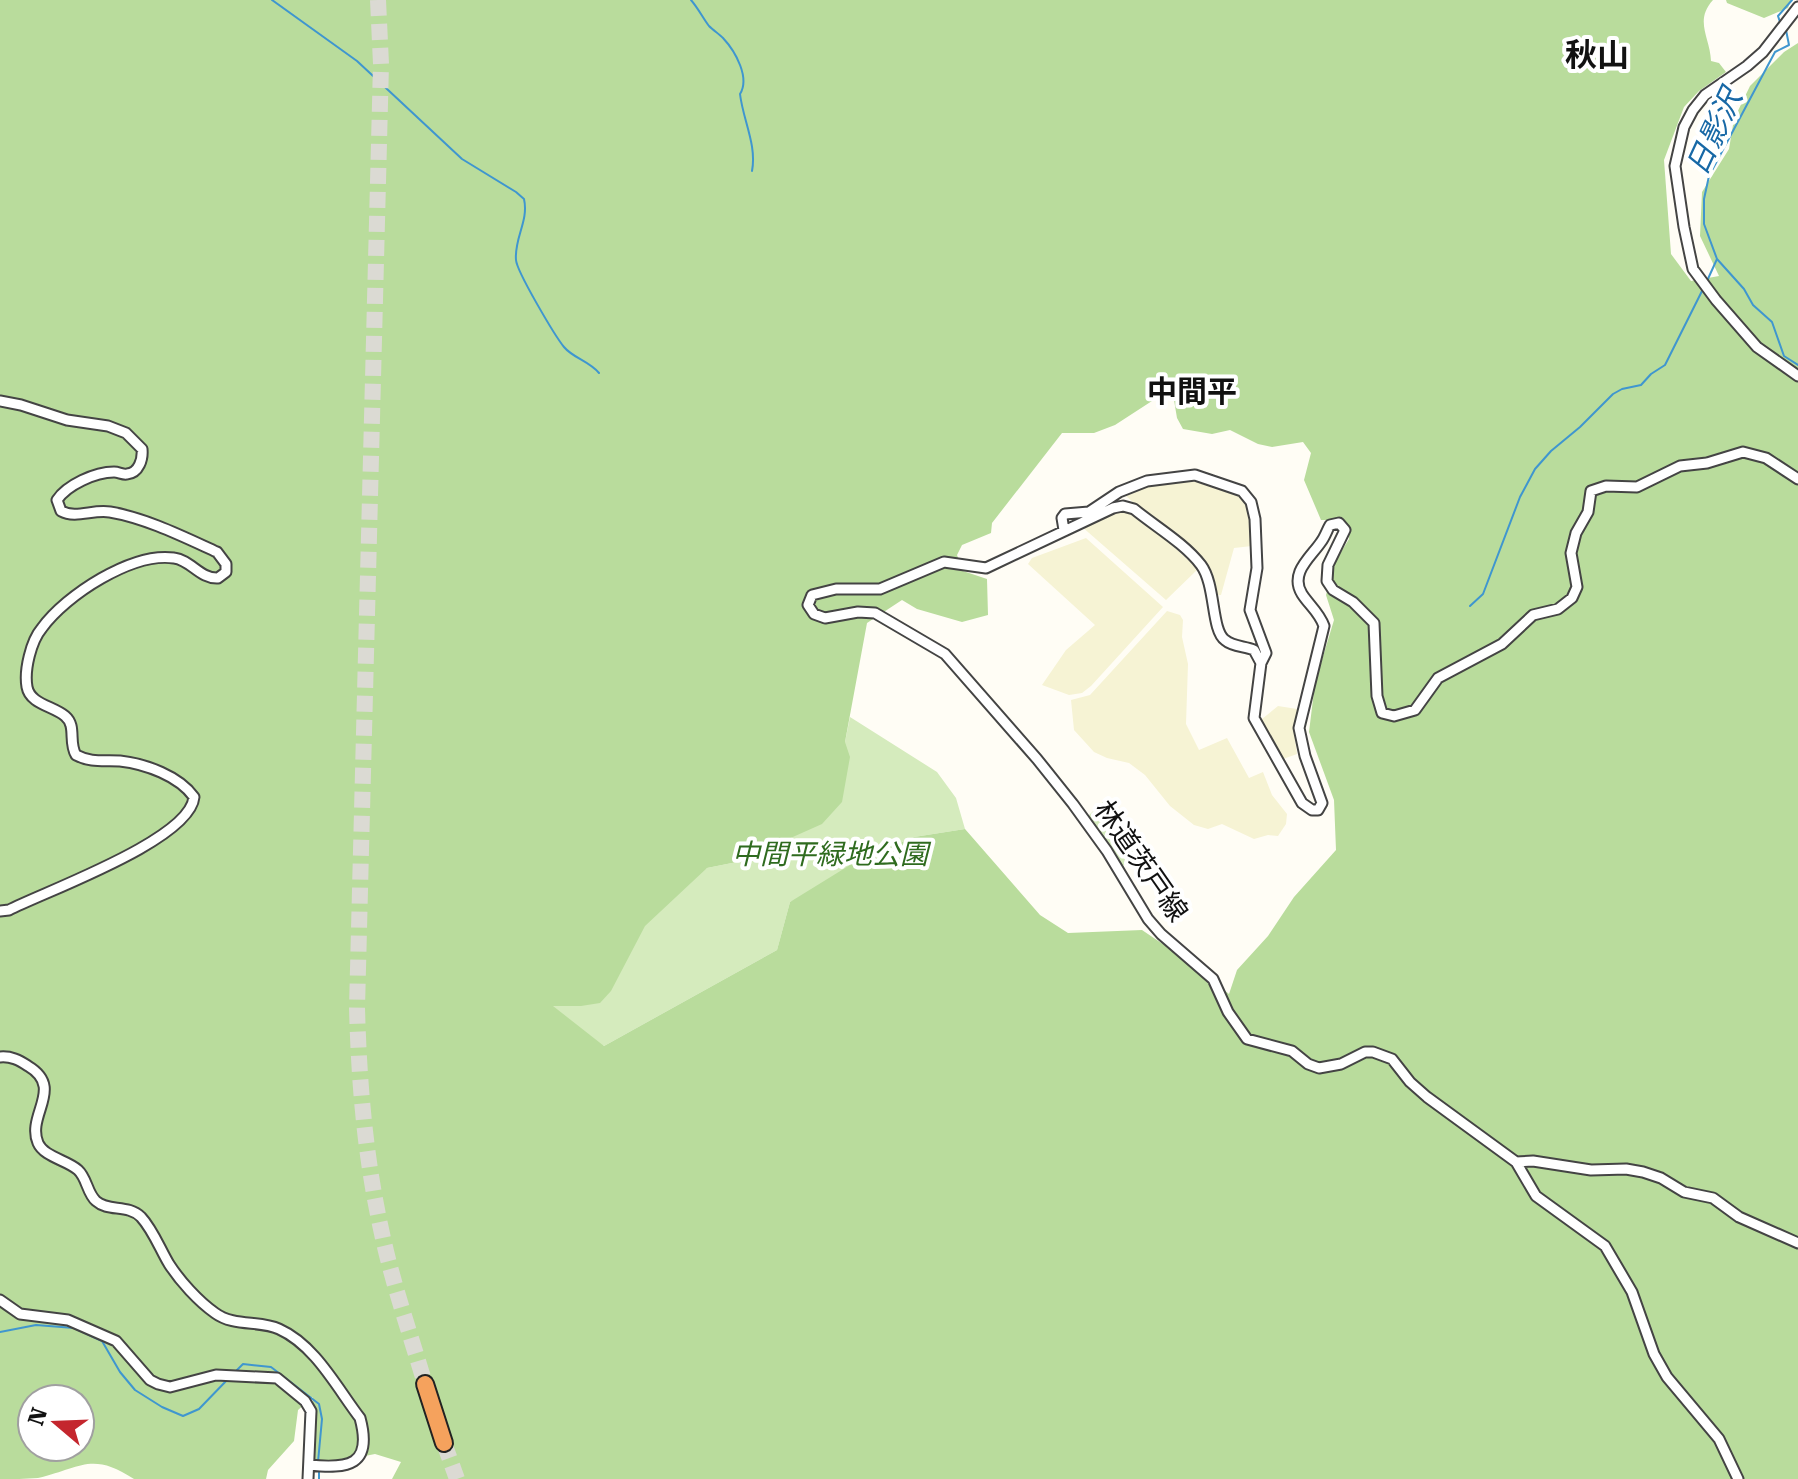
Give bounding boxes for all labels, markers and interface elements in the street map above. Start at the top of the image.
district label: 秋山 [1565,36,1629,74]
water label: 日影沢 [1679,80,1751,180]
district label: 中間平 [1147,374,1237,409]
street label: 林道茨戸線 [1087,794,1195,928]
park label: 中間平緑地公園 [732,838,932,871]
north arrow [16,1383,96,1463]
text: N [23,1405,52,1429]

